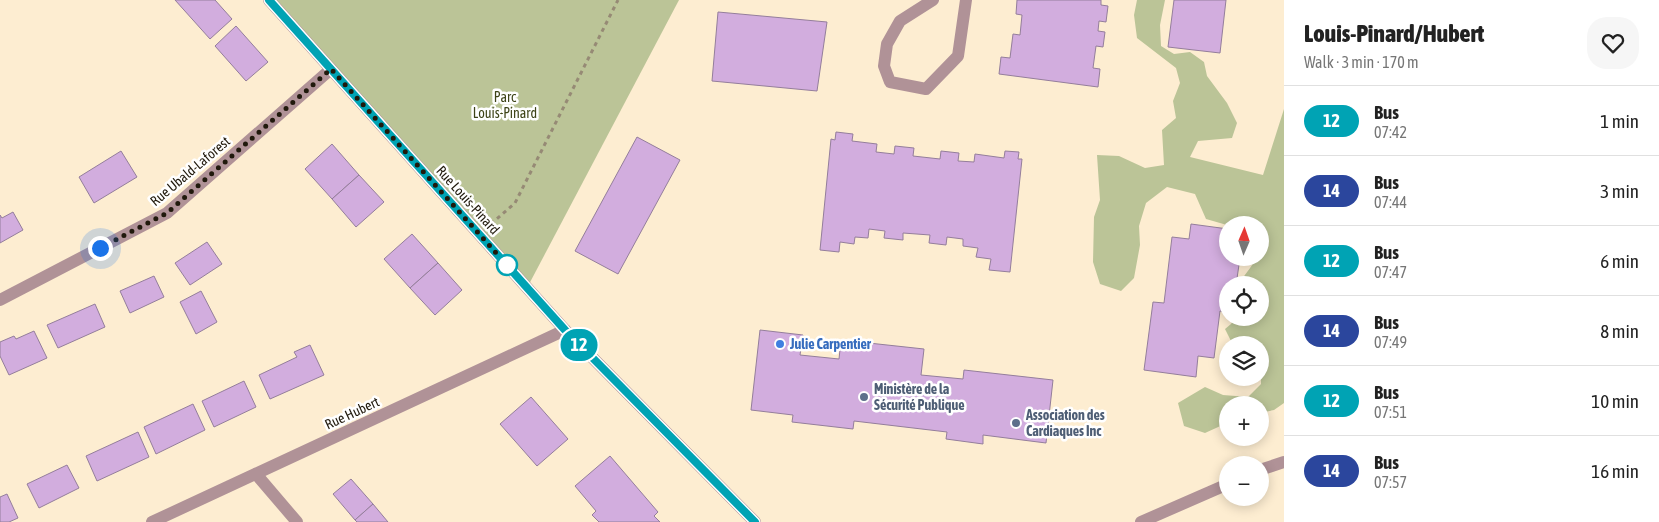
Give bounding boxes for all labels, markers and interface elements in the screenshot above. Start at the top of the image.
button: heart [1587,17,1639,69]
text: Louis-Pinard/Hubert [1304,20,1484,47]
text: Walk · 3 min · 170 m [1304,53,1418,71]
park label: Parc Louis-Pinard [473,89,537,121]
text: Bus [1374,101,1399,123]
text: 12 [1323,110,1340,131]
text: 1 min [1600,110,1639,132]
text: 07:42 [1374,123,1407,141]
street label: Rue Ubald-Laforest [147,133,233,209]
street label: Rue Louis-Pinard [433,163,503,237]
text: Bus [1374,171,1399,193]
text: 14 [1323,180,1340,201]
text: 3 min [1600,180,1639,202]
text: 07:44 [1374,193,1407,211]
north arrow [1219,216,1269,266]
map controls [1219,216,1269,506]
your location [88,236,113,261]
text: Bus [1374,241,1399,263]
text: 12 [1323,250,1340,271]
text: 6 min [1600,250,1639,272]
unlabelled marker [496,254,518,276]
text: 07:47 [1374,263,1407,281]
button: locate [1219,276,1269,326]
text: Bus [1374,311,1399,333]
text: 14 [1323,320,1340,341]
text: 8 min [1600,320,1639,342]
line badge: 12 [556,329,602,361]
text: 07:49 [1374,333,1407,351]
text: 12 [571,334,587,355]
place label: Julie Carpentier [789,336,872,352]
button: layers [1219,336,1269,386]
marker: Julie Carpentier [774,338,786,350]
place label: Ministère de la Sécurité Publique [874,381,965,413]
text: Bus [1374,381,1399,403]
text: 12 [1323,390,1340,411]
text: 10 min [1591,390,1639,412]
marker: Ministère de la Sécurité Publique [858,391,870,403]
street label: Rue Hubert [322,394,382,432]
button: + [1219,396,1269,446]
text: 07:51 [1374,403,1407,421]
place label: Association des Cardiaques Inc [1025,407,1105,439]
marker: Association des Cardiaques Inc [1010,417,1022,429]
text: Bus [1374,451,1399,473]
button: − [1219,456,1269,506]
text: 14 [1323,460,1340,481]
text: 16 min [1591,460,1639,482]
text: 07:57 [1374,473,1407,491]

